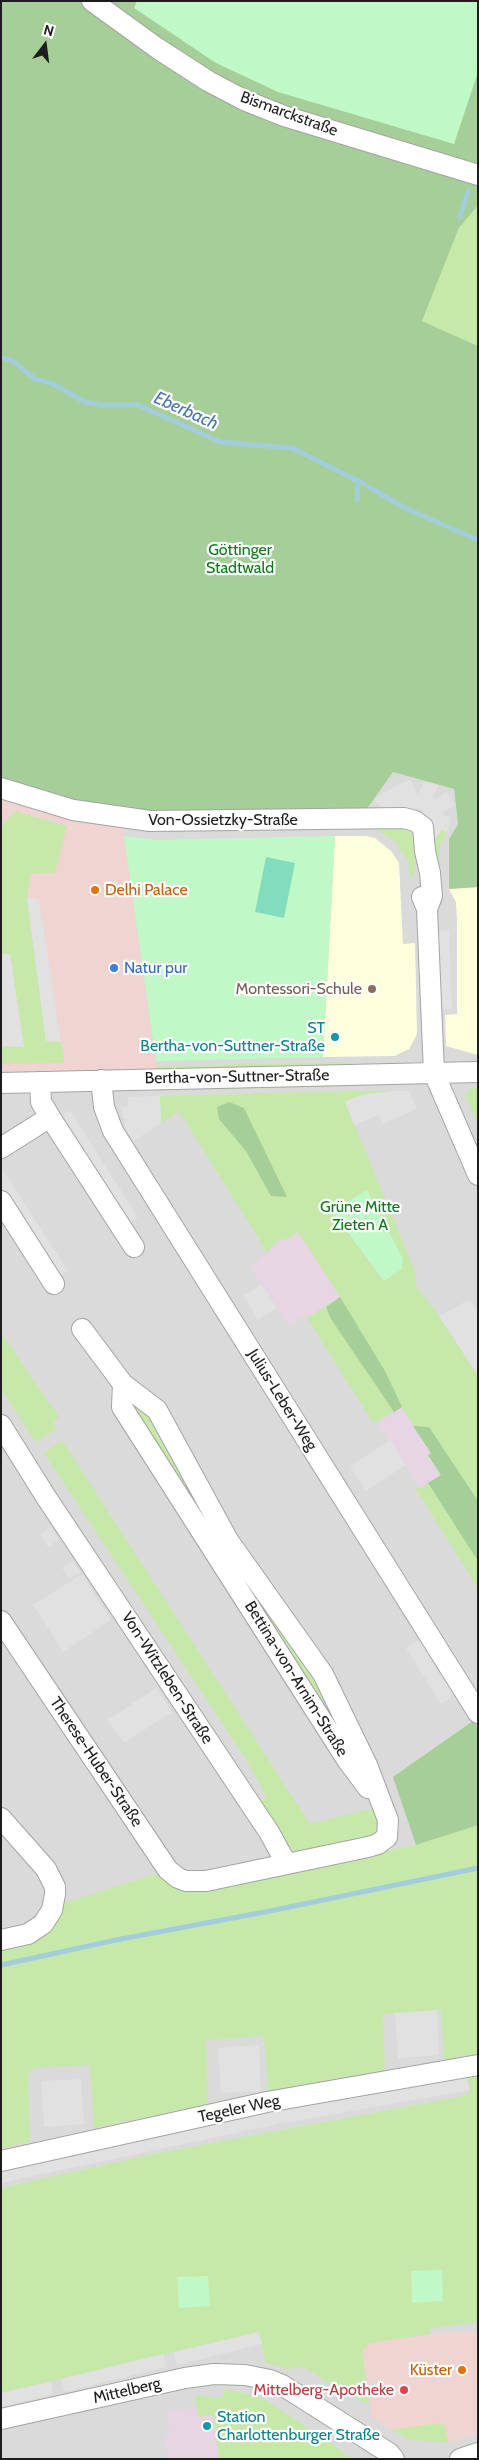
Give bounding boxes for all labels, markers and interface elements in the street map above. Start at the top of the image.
north arrow [20,20,70,70]
text: N [42,21,56,40]
street label: Bismarckstraße [238,87,340,141]
water label: Eberbach [151,387,221,435]
park label: Göttinger Stadtwald [206,540,274,578]
street label: Von-Ossietzky-Straße [148,810,298,830]
place label: Delhi Palace [105,880,188,900]
marker: Delhi Palace [89,884,101,896]
place label: Natur pur [124,958,187,978]
marker: Natur pur [108,962,120,974]
place label: Montessori-Schule [235,979,362,999]
marker: Montessori-Schule [366,983,378,995]
place label: ST Bertha-von-Suttner-Straße [140,1018,325,1056]
marker: ST Bertha-von-Suttner-Straße [329,1031,341,1043]
street label: Bertha-von-Suttner-Straße [145,1066,329,1088]
park label: Grüne Mitte Zieten A [320,1197,400,1235]
street label: Julius-Leber-Weg [243,1346,321,1454]
street label: Bettina-von-Arnim-Straße [240,1598,352,1760]
street label: Von-Witzleben-Straße [117,1608,217,1748]
street label: Therese-Huber-Straße [45,1694,147,1830]
street label: Tegeler Weg [196,2091,282,2127]
place label: Küster [410,2360,452,2380]
marker: Küster [456,2364,468,2376]
street label: Mittelberg [91,2374,163,2408]
place label: Mittelberg-Apotheke [254,2380,394,2400]
marker: Mittelberg-Apotheke [398,2384,410,2396]
place label: Station Charlottenburger Straße [217,2407,380,2445]
marker: Station Charlottenburger Straße [201,2420,213,2432]

